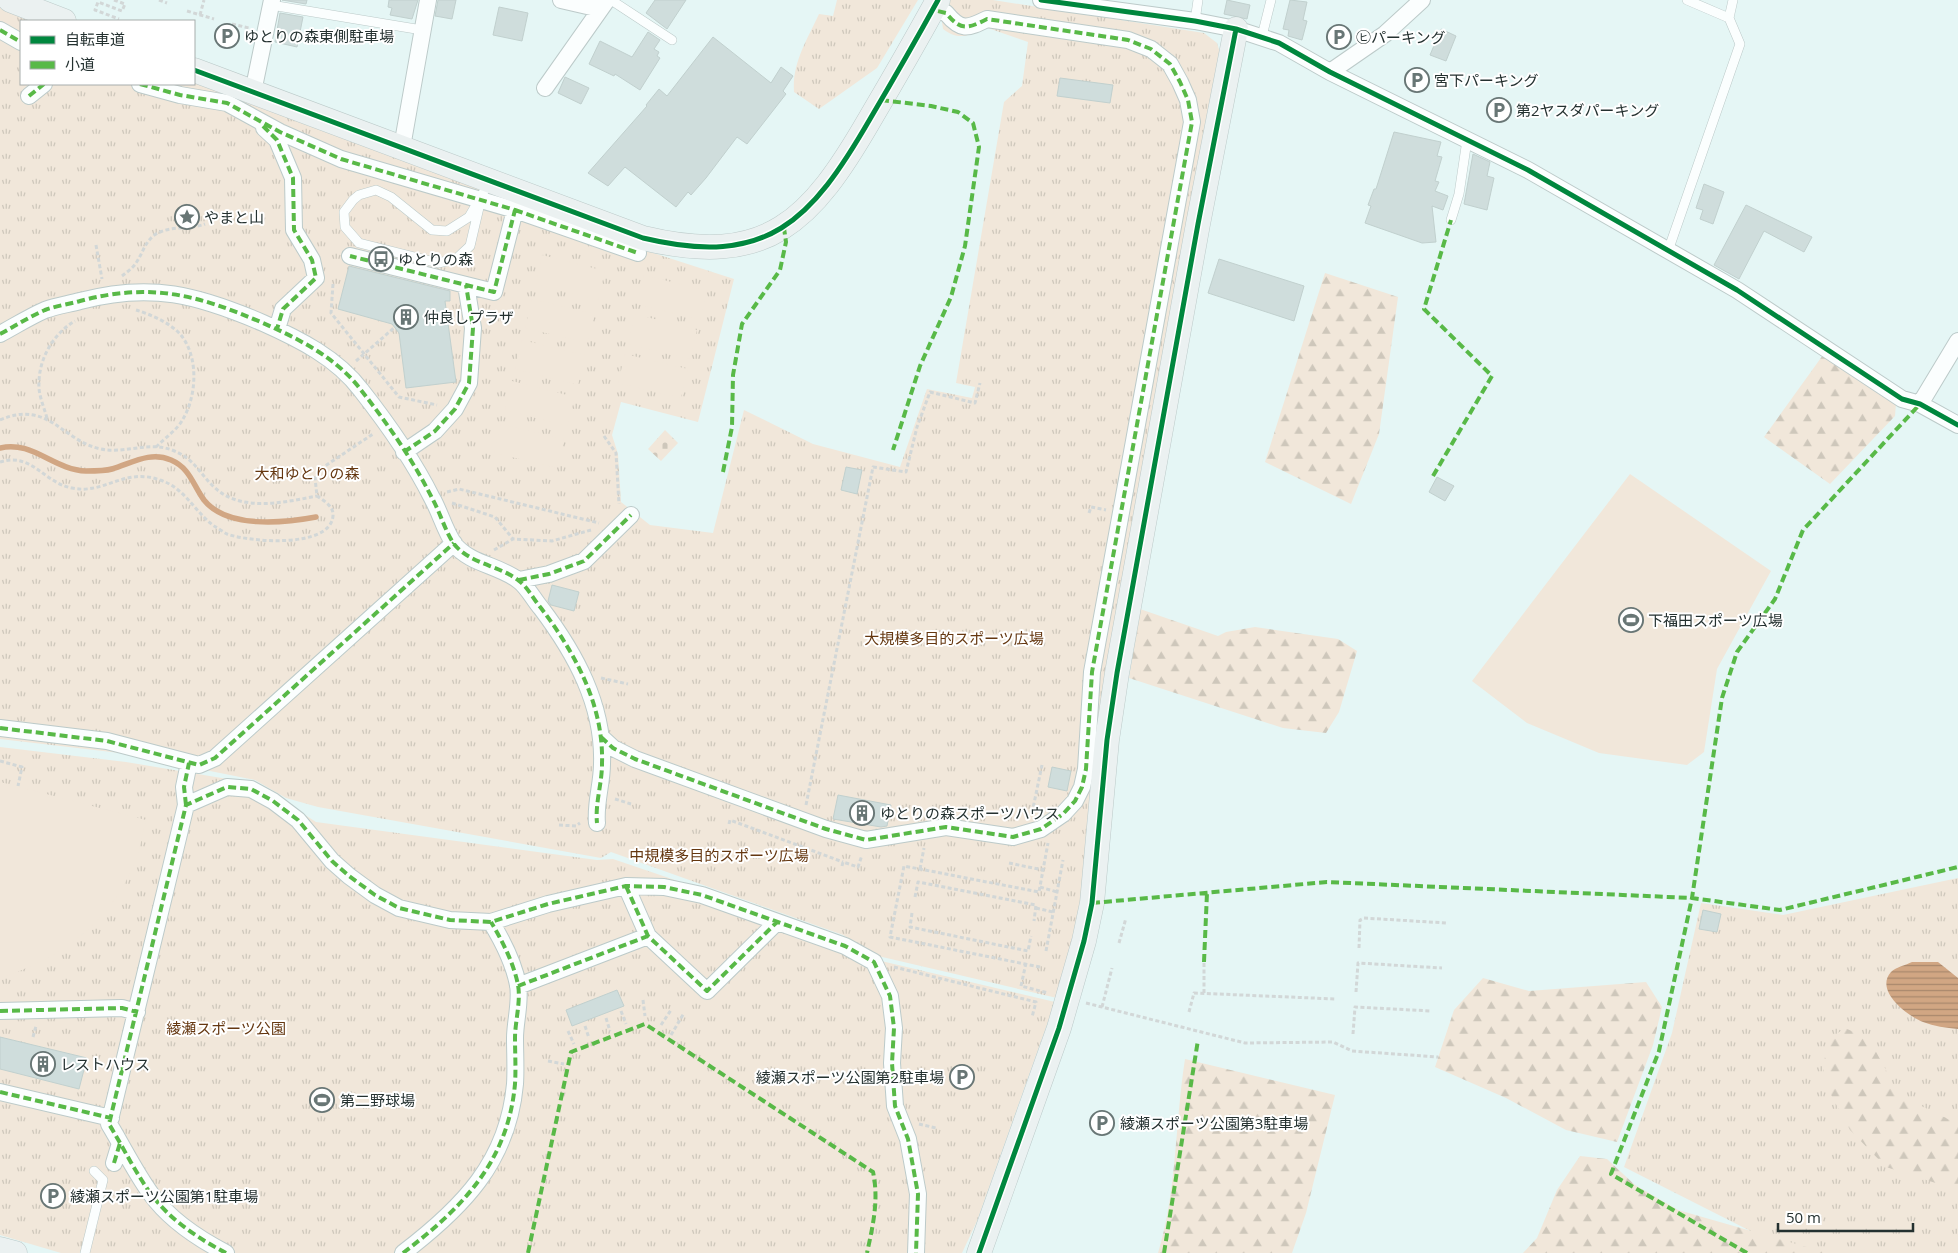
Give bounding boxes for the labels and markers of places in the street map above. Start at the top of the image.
parking icon: ゆとりの森東側駐車場 [214,23,240,49]
parking icon: ㋪パーキング [1326,24,1352,50]
place label: ゆとりの森東側駐車場 [244,26,394,46]
place label: ㋪パーキング [1356,27,1446,47]
parking icon: 宮下パーキング [1404,67,1430,93]
place label: 宮下パーキング [1434,70,1539,90]
parking icon: 第2ヤスダパーキング [1486,97,1512,123]
place label: 第2ヤスダパーキング [1516,100,1659,120]
place icon: やまと山 [174,204,200,230]
place label: やまと山 [204,207,264,227]
bus stop icon: ゆとりの森 [368,246,394,272]
place label: ゆとりの森 [398,249,473,269]
building icon: 仲良しプラザ [393,304,419,330]
place label: 仲良しプラザ [424,307,514,327]
sports icon: 下福田スポーツ広場 [1618,607,1644,633]
place label: 下福田スポーツ広場 [1648,610,1783,630]
building icon: ゆとりの森スポーツハウス [849,800,875,826]
place label: ゆとりの森スポーツハウス [880,803,1060,823]
building icon: レストハウス [30,1051,56,1077]
place label: レストハウス [60,1054,150,1074]
parking icon: 綾瀬スポーツ公園第2駐車場 [949,1064,975,1090]
place label: 綾瀬スポーツ公園第2駐車場 [756,1067,944,1087]
sports icon: 第二野球場 [309,1087,335,1113]
place label: 第二野球場 [340,1090,415,1110]
parking icon: 綾瀬スポーツ公園第3駐車場 [1089,1110,1115,1136]
place label: 綾瀬スポーツ公園第3駐車場 [1120,1113,1308,1133]
parking icon: 綾瀬スポーツ公園第1駐車場 [40,1183,66,1209]
place label: 綾瀬スポーツ公園第1駐車場 [70,1186,258,1206]

